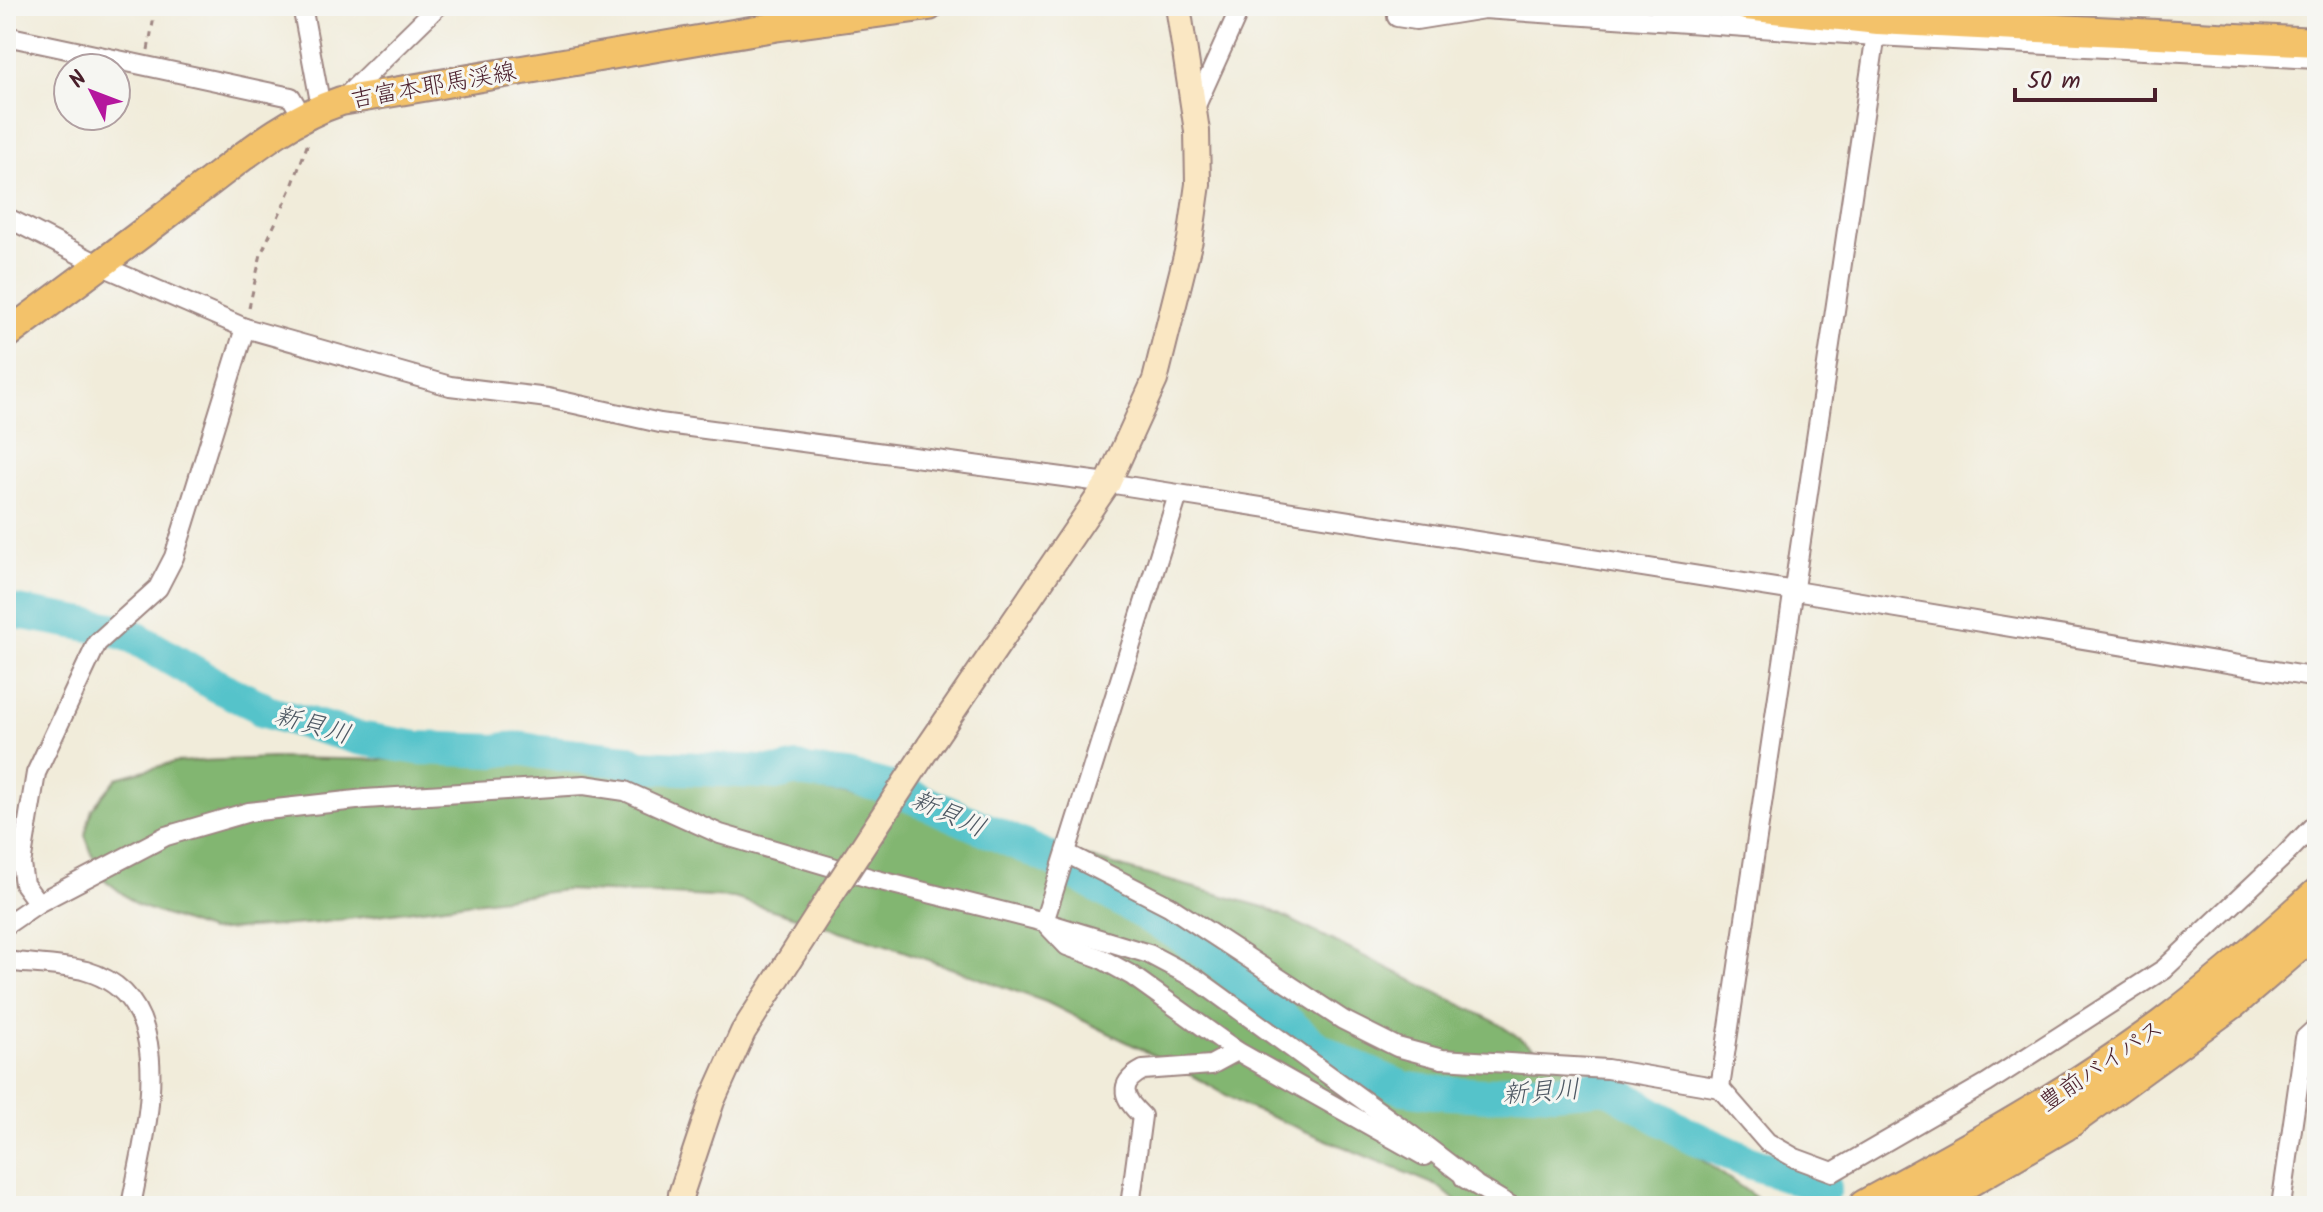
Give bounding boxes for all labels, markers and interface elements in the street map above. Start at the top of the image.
north arrow [52,52,132,132]
scale bar [2015,52,2155,102]
street label: 吉富本耶馬渓線 [347,53,519,120]
text: 50 m [2027,62,2081,101]
text: N [61,63,97,97]
water label: 新貝川 [269,695,356,757]
water label: 新貝川 [904,780,992,850]
street label: 豊前バイパス [2031,1010,2172,1123]
water label: 新貝川 [1501,1069,1582,1117]

